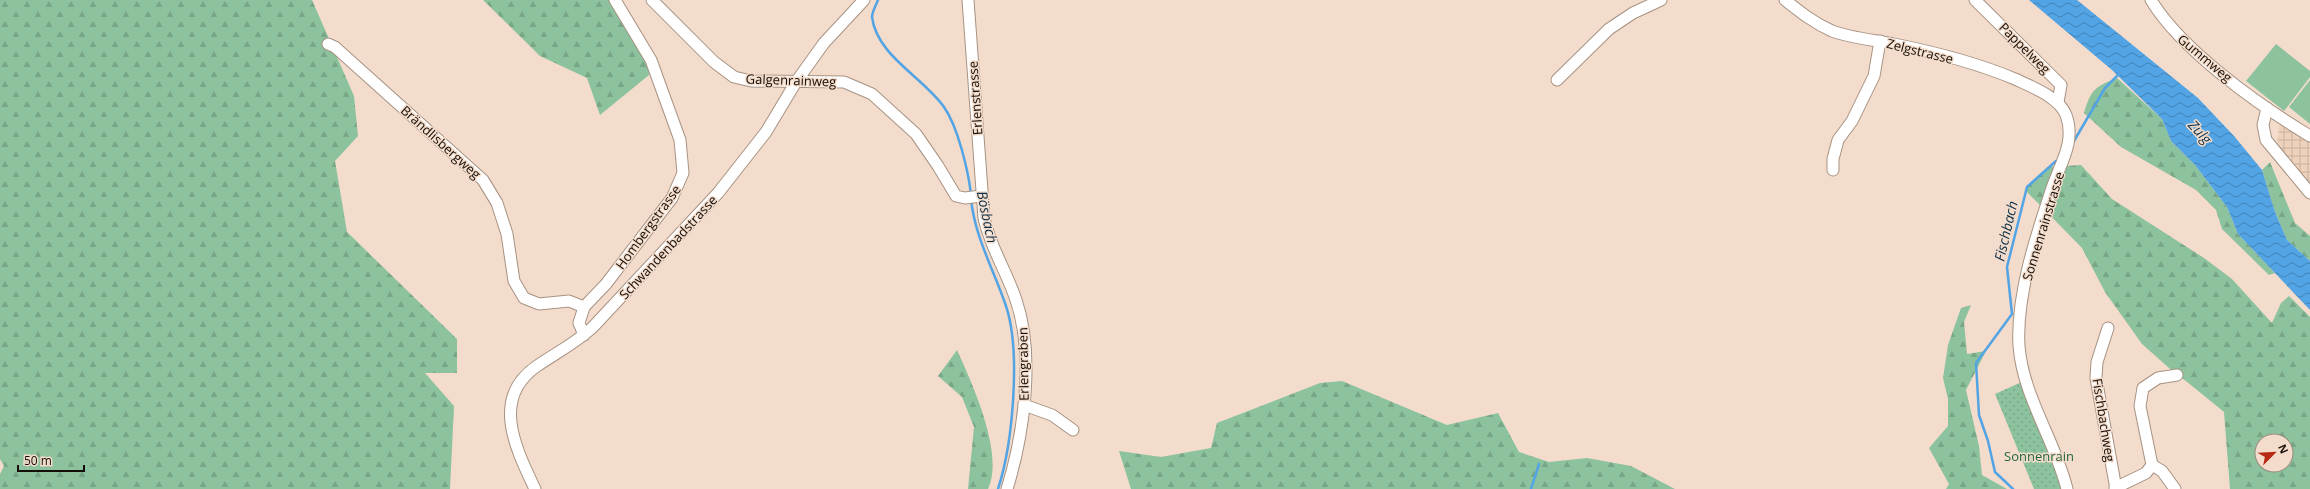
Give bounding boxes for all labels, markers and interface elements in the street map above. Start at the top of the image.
street label: Pappelweg [1995,18,2055,78]
street label: Gummweg [2174,30,2236,86]
street label: Zelgstrasse [1885,34,1955,68]
street label: Erlenstrasse [963,60,987,136]
street label: Galgenrainweg [745,69,837,91]
street label: Brändlisbergweg [397,101,485,183]
water label: Zulg [2184,115,2217,148]
street label: Sonnenrainstrasse [2018,169,2068,283]
street label: Hombergstrasse [611,181,685,273]
water label: Bösbach [973,189,1002,245]
street label: Schwandenbadstrasse [615,191,721,303]
water label: Fischbach [1989,199,2022,263]
street label: Erlengraben [1013,327,1033,401]
street label: Fischbachweg [2089,377,2119,463]
north arrow [2254,433,2294,473]
text: N [2275,442,2292,456]
scale bar [18,447,84,473]
park label: Sonnenrain [2004,447,2074,465]
text: 50 m [24,452,52,469]

